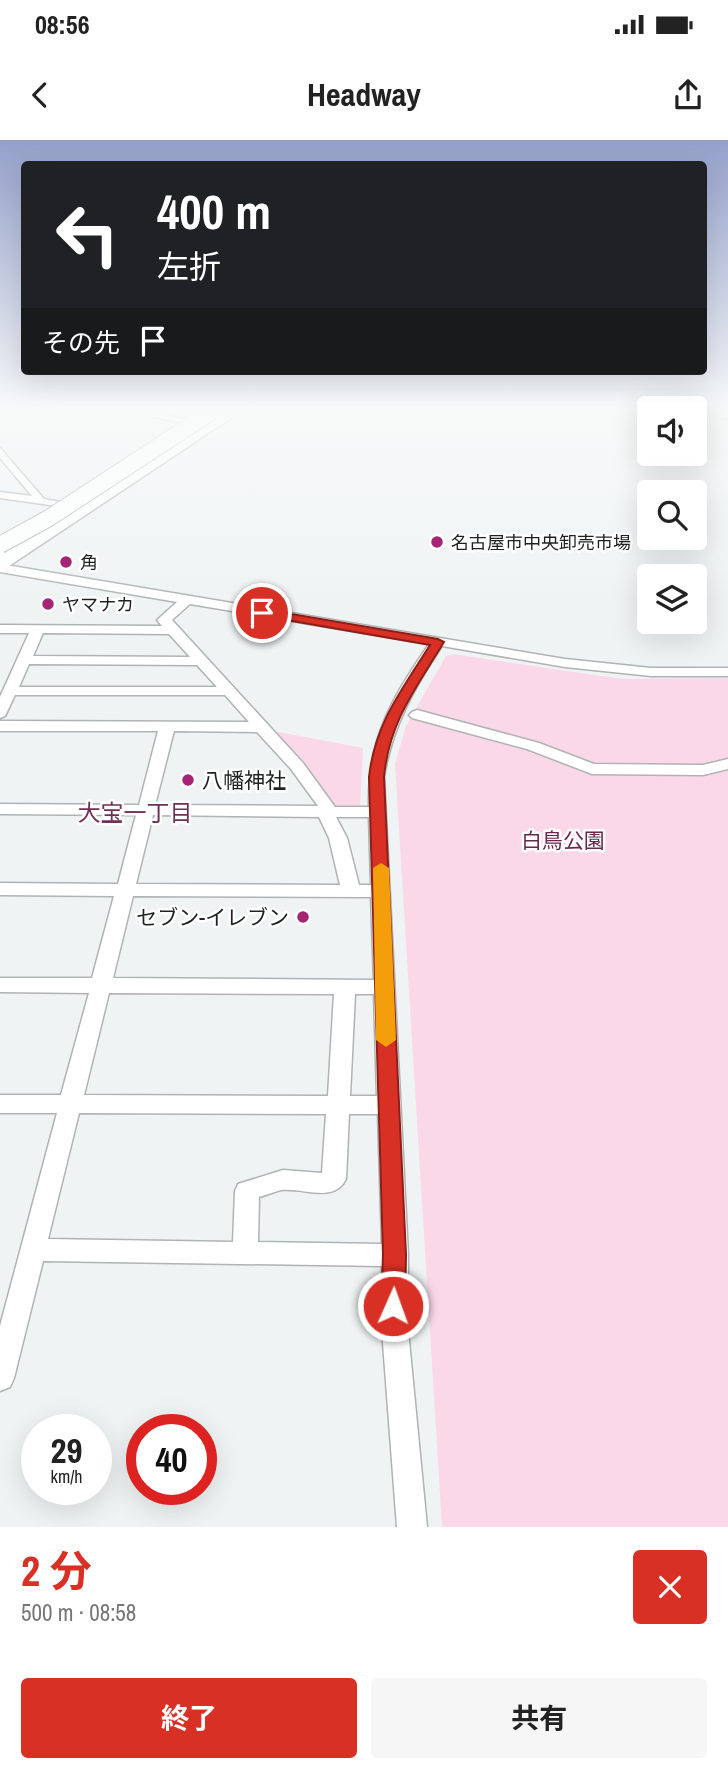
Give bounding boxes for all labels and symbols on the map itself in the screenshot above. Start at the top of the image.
place label: 名古屋市中央卸売市場 [451,530,631,555]
marker: 名古屋市中央卸売市場 [429,534,445,550]
place label: 角 [80,550,98,575]
marker: 角 [58,554,74,570]
pin [232,583,292,643]
place label: ヤマナカ [62,592,134,617]
marker: ヤマナカ [40,596,56,612]
place label: 八幡神社 [202,766,286,795]
marker: 八幡神社 [180,772,196,788]
district label: 大宝一丁目 [78,797,193,828]
park label: 白鳥公園 [521,826,605,855]
place label: セブン-イレブン [136,903,289,932]
marker: セブン-イレブン [295,909,311,925]
position arrow [356,1269,430,1343]
speed limit sign: 40 [126,1414,217,1505]

